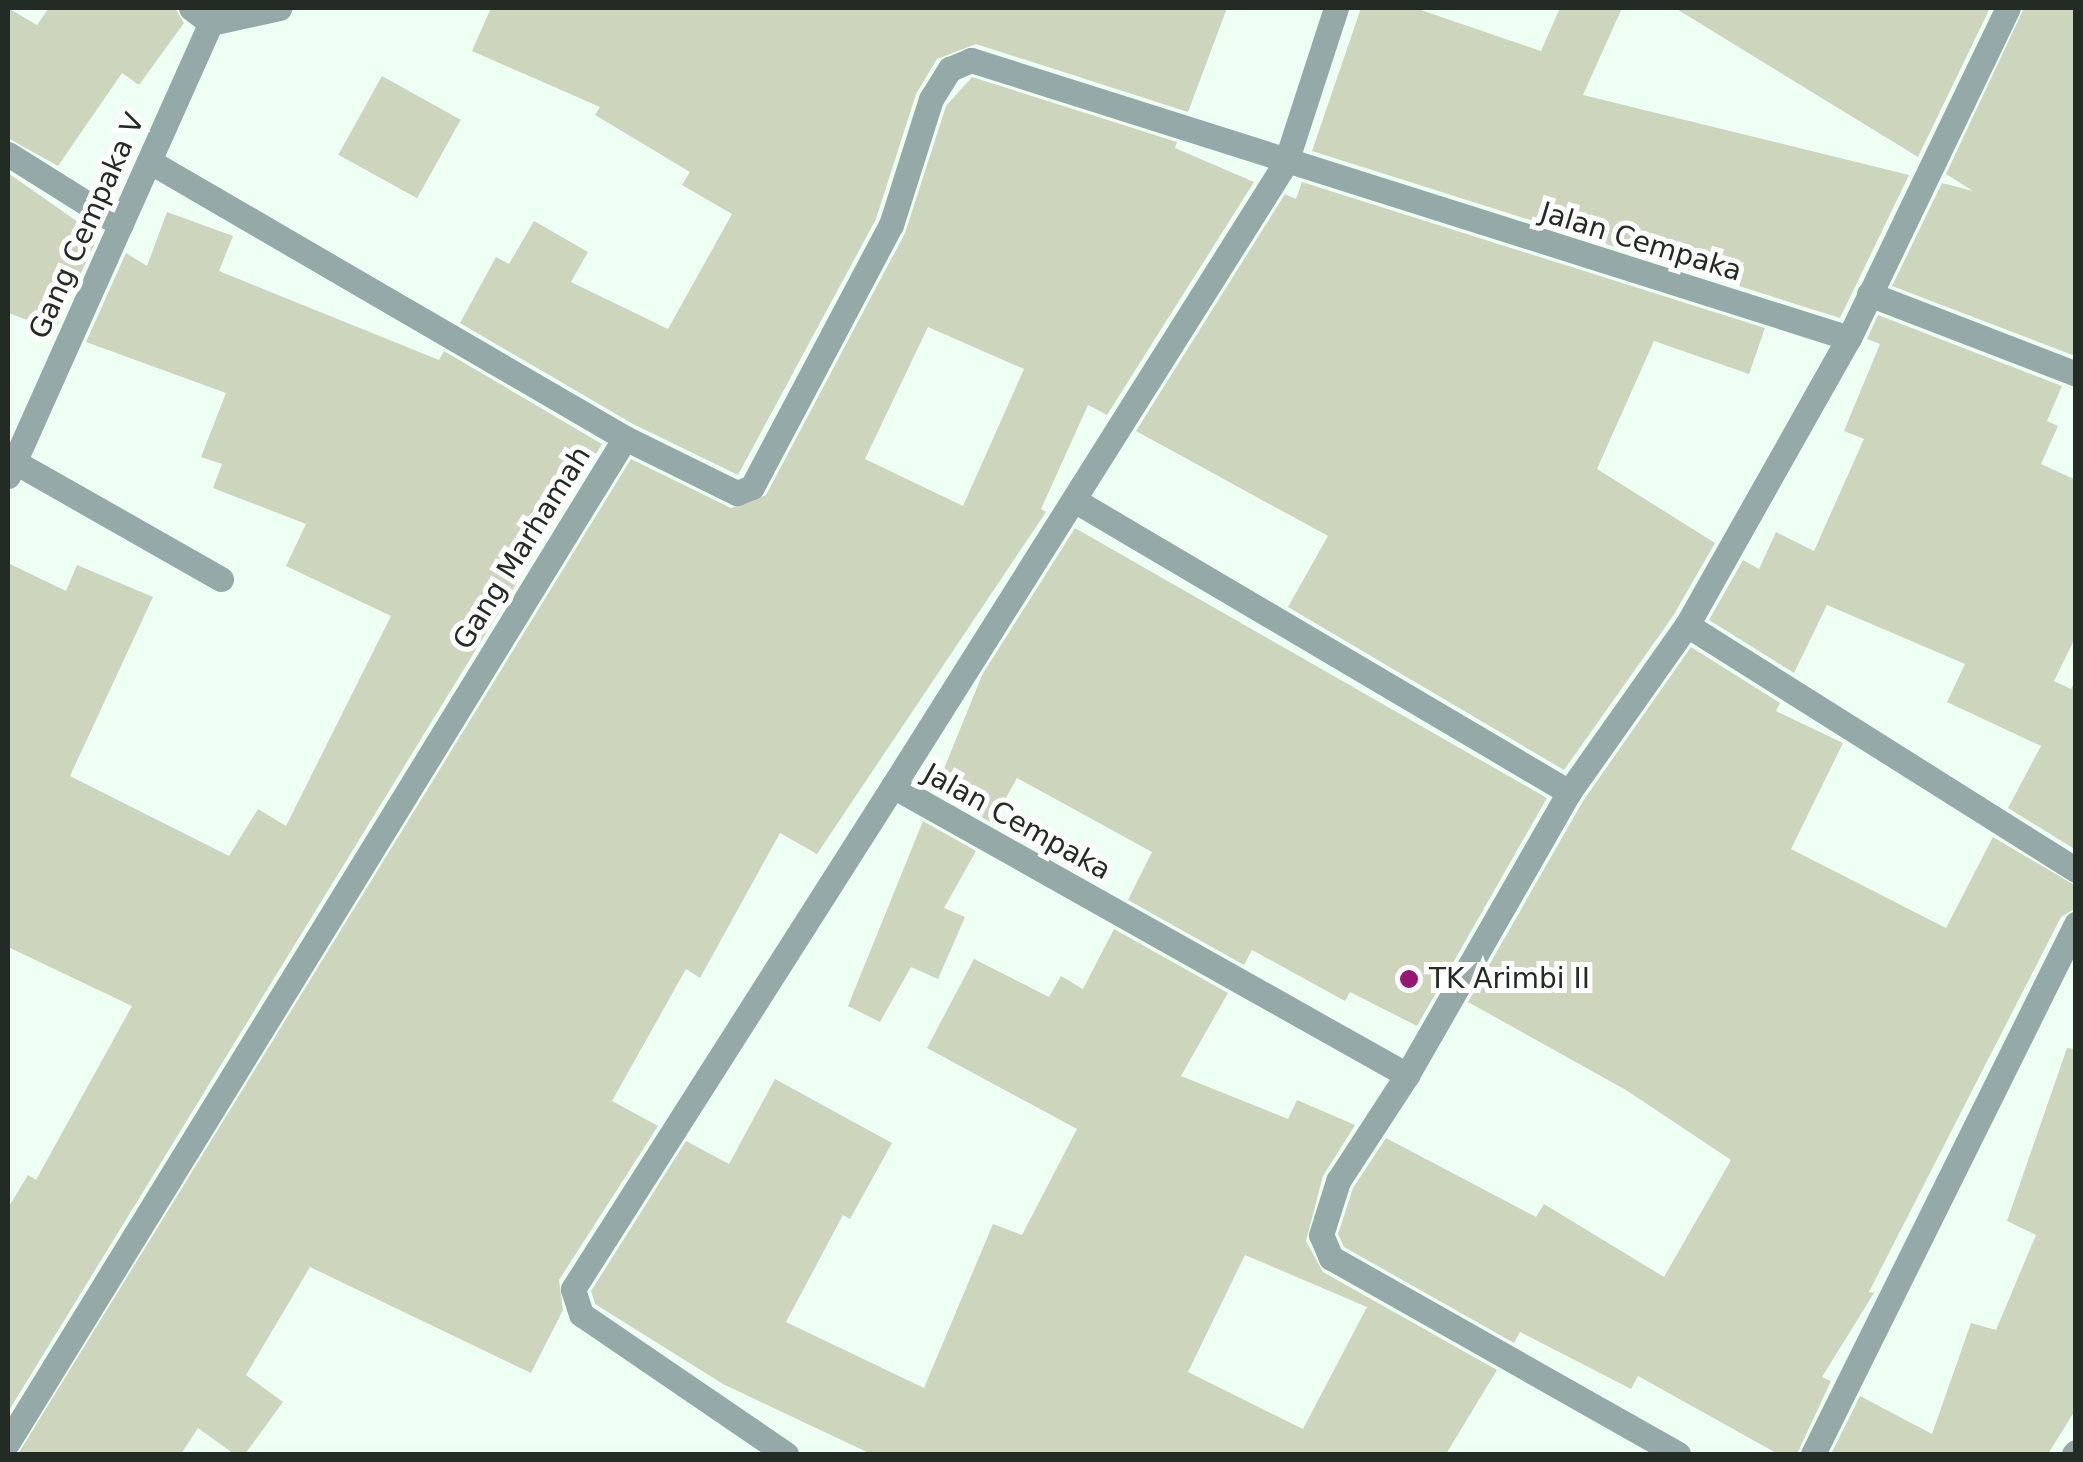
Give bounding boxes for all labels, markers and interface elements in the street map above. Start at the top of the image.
street label: Gang Cempaka V [22,108,152,344]
street label: Jalan Cempaka [1536,195,1746,289]
street label: Gang Marhamah [446,440,598,656]
street label: Jalan Cempaka [918,757,1116,887]
place label: TK Arimbi II [1429,962,1590,996]
marker: TK Arimbi II [1398,968,1420,990]

